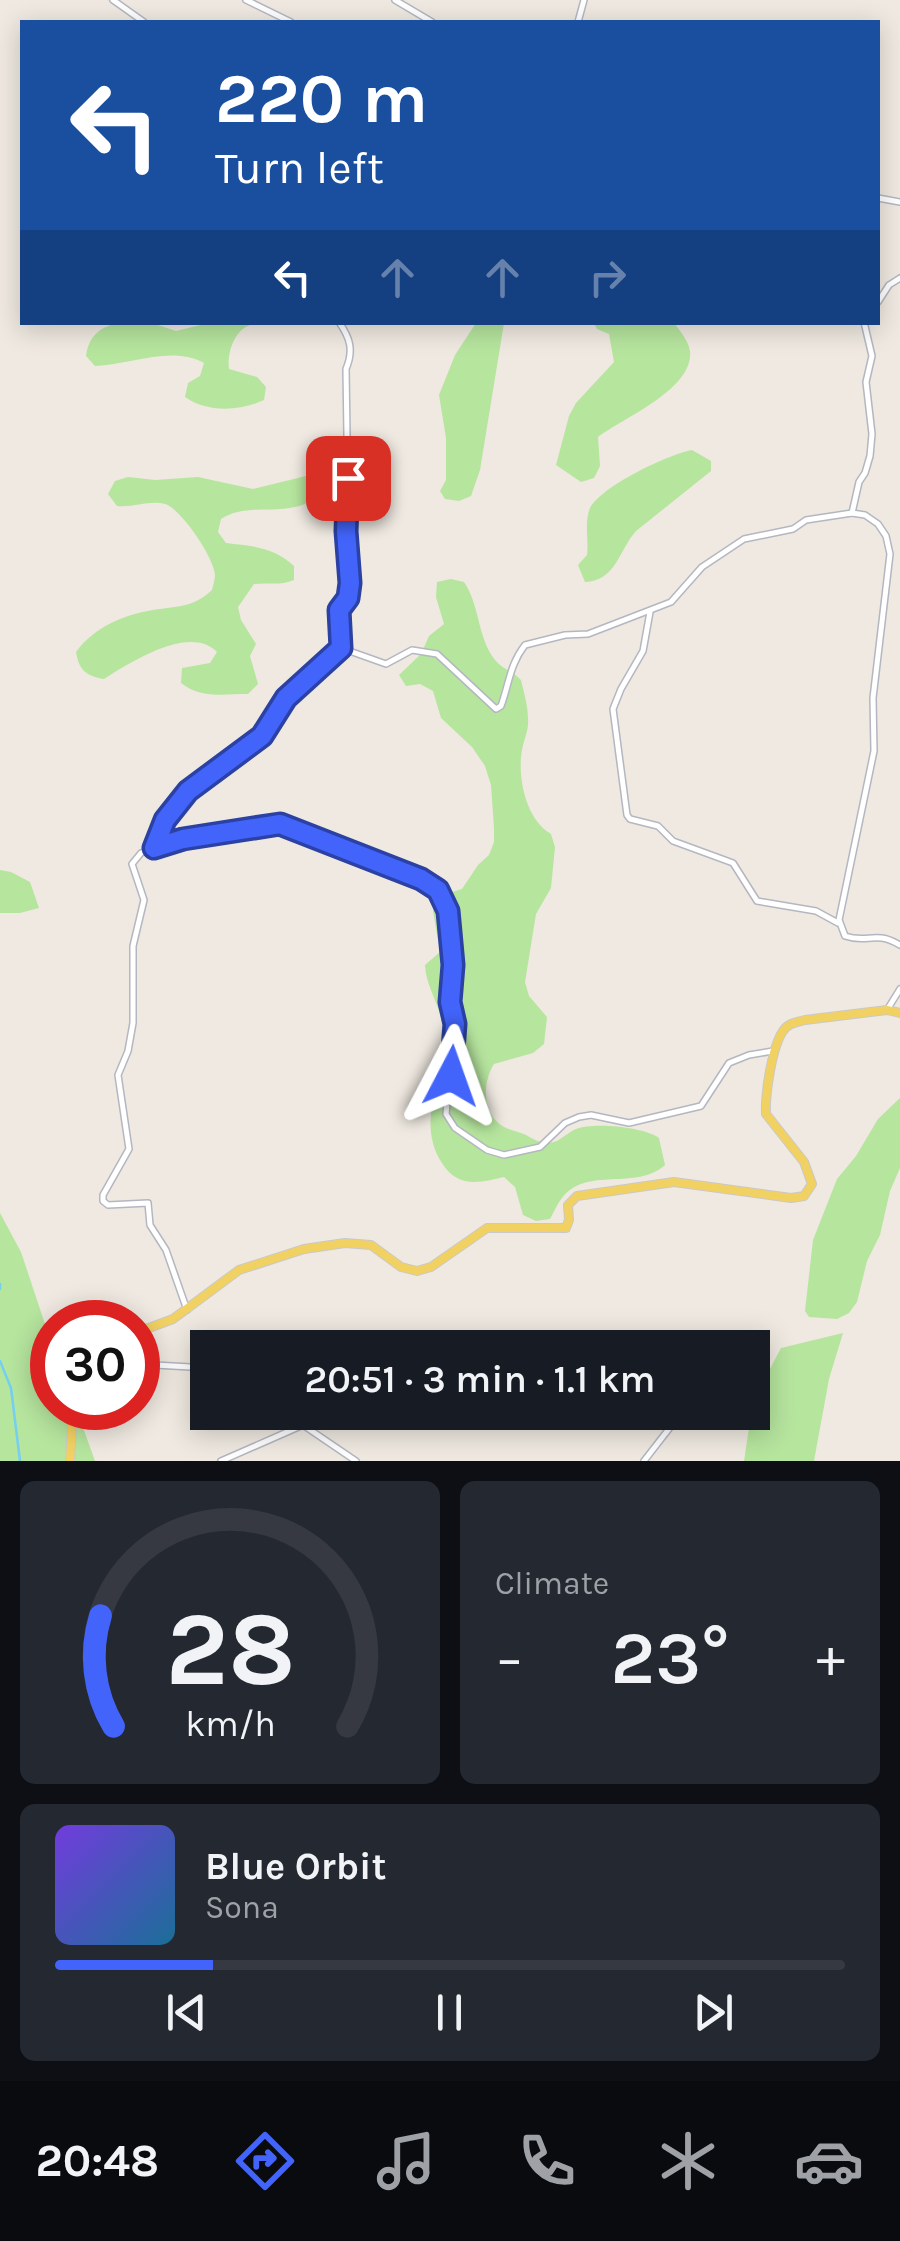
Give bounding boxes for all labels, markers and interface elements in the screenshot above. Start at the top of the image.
text: 220 m [215,58,428,140]
icon: left [50,60,180,190]
text: Turn left [215,142,384,194]
icon: left [265,250,320,305]
icon: ahead [370,250,425,305]
icon: ahead [475,250,530,305]
icon: right [580,250,635,305]
pin [306,436,391,521]
icon: arrive [321,451,376,506]
position arrow [399,1024,503,1128]
speed limit sign: 30 [30,1300,160,1430]
text: 20:51 · 3 min · 1.1 km [304,1357,656,1402]
text: Climate [495,1565,609,1602]
text: 28 [165,1589,295,1710]
text: 23° [611,1614,730,1702]
text: − [495,1626,524,1690]
text: + [816,1626,845,1690]
text: km/h [185,1703,275,1745]
text: Blue Orbit [205,1844,386,1889]
text: Sona [205,1889,279,1926]
icon: previous [159,1985,214,2040]
icon: pause [422,1985,477,2040]
icon: next [686,1985,741,2040]
icon: directions [230,2126,300,2196]
icon: music [371,2126,441,2196]
icon: phone [512,2126,582,2196]
icon: climate [653,2126,723,2196]
icon: car [794,2126,864,2196]
text: 20:48 [36,2135,159,2187]

